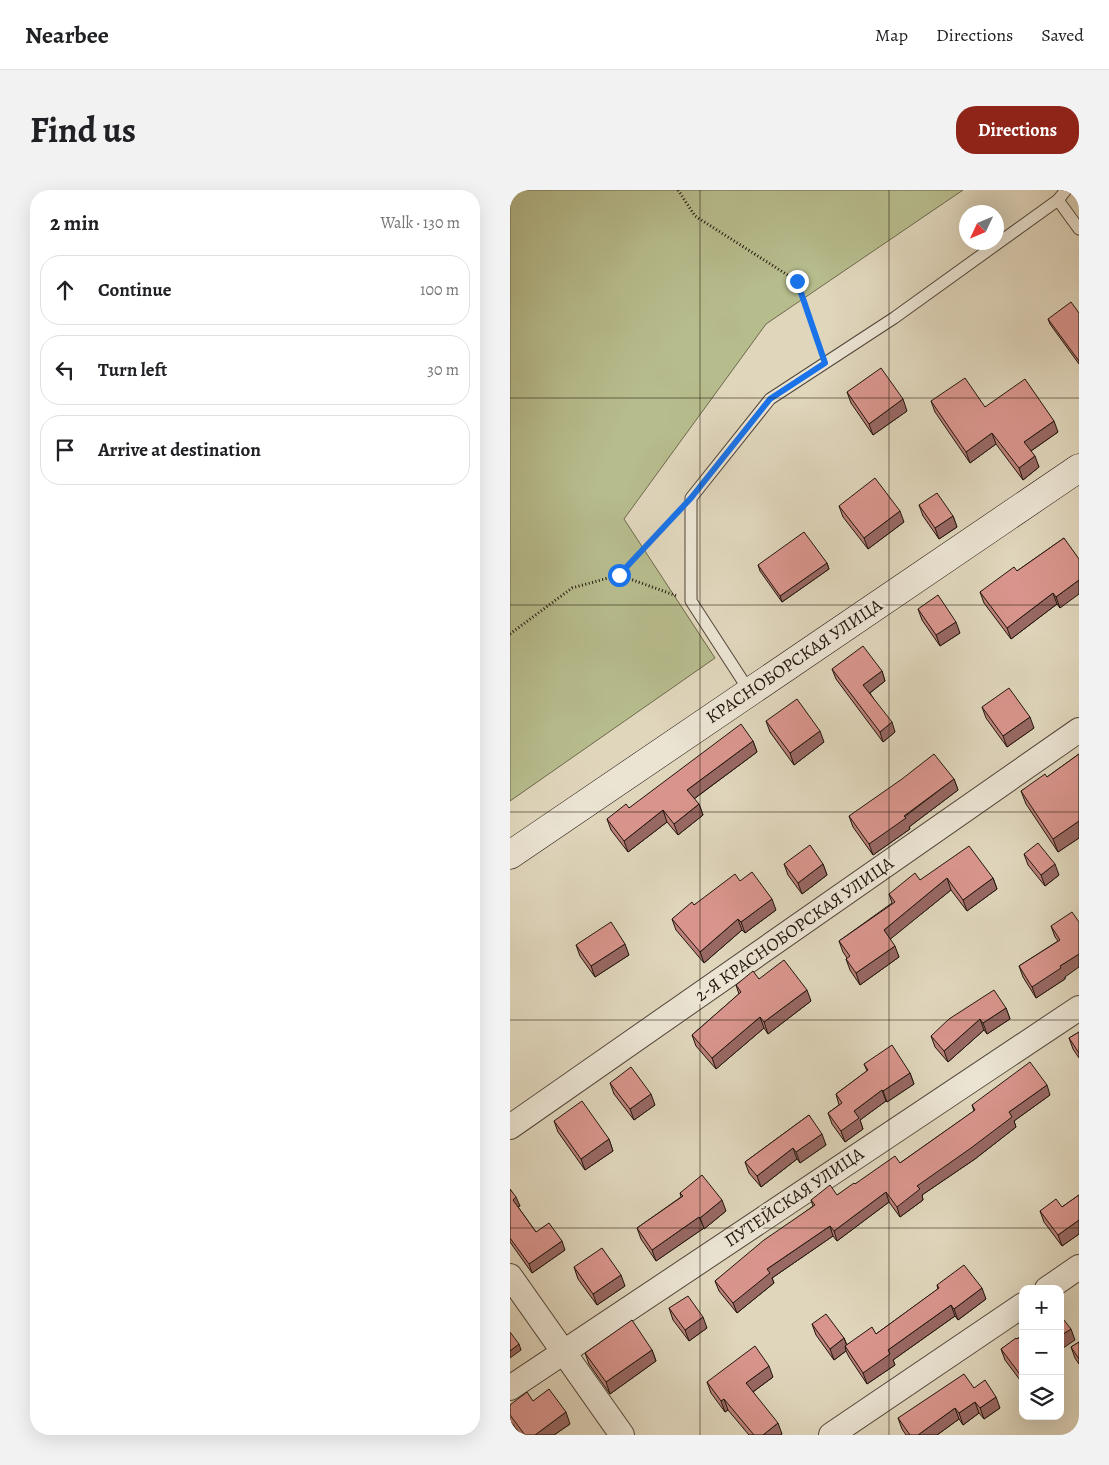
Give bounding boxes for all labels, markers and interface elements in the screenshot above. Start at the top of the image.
text: Nearbee [25,19,109,51]
text: Map [875,23,908,47]
text: Directions [936,23,1013,47]
text: Saved [1041,23,1084,47]
text: Find us [30,106,136,154]
button: Directions [956,106,1079,154]
north arrow [959,205,1004,250]
text: 2 min [50,209,99,237]
text: Walk · 130 m [380,212,460,234]
route end [786,270,809,293]
icon: ahead [51,276,79,304]
text: Continue [98,277,172,303]
text: 100 m [420,279,459,301]
icon: left [51,356,79,384]
text: Turn left [98,357,167,383]
text: 30 m [427,359,459,381]
icon: arrive [51,436,79,464]
text: Arrive at destination [98,437,261,463]
route start [608,564,631,587]
street label: КРАСНОБОРСКАЯ УЛИЦА [701,593,887,729]
street label: 2-Я КРАСНОБОРСКАЯ УЛИЦА [690,851,899,1007]
street label: ПУТЕЙСКАЯ УЛИЦА [720,1141,869,1253]
map controls [1019,1285,1064,1420]
button: + [1019,1285,1064,1330]
button: − [1019,1330,1064,1375]
button: layers [1019,1375,1064,1420]

